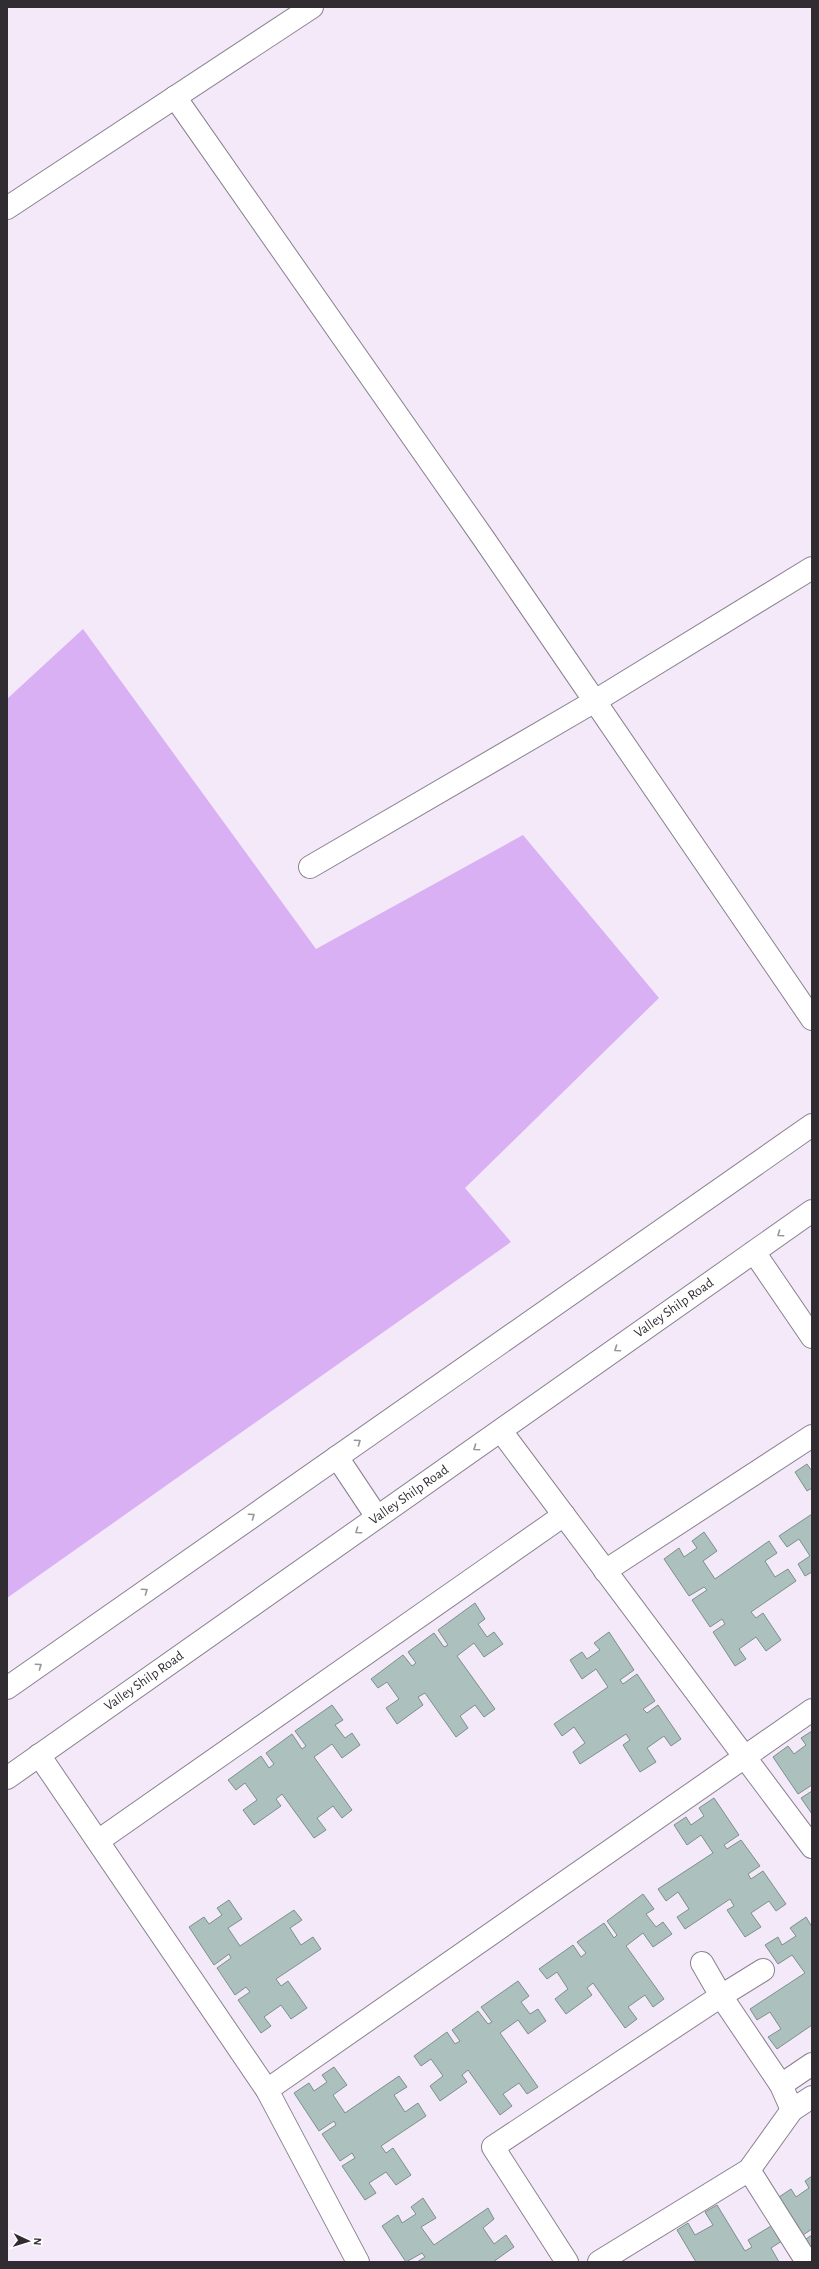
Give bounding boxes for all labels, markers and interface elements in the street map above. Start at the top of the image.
one-way arrow [777,1229,784,1237]
street label: Valley Shilp Road [632,1276,716,1340]
one-way arrow [614,1344,621,1351]
one-way arrow [354,1439,361,1447]
one-way arrow [473,1443,480,1451]
street label: Valley Shilp Road [367,1463,451,1527]
one-way arrow [247,1514,254,1521]
one-way arrow [355,1526,362,1534]
one-way arrow [141,1589,148,1596]
street label: Valley Shilp Road [102,1649,186,1713]
one-way arrow [35,1663,42,1671]
north arrow [8,2221,48,2261]
text: N [32,2237,43,2246]

